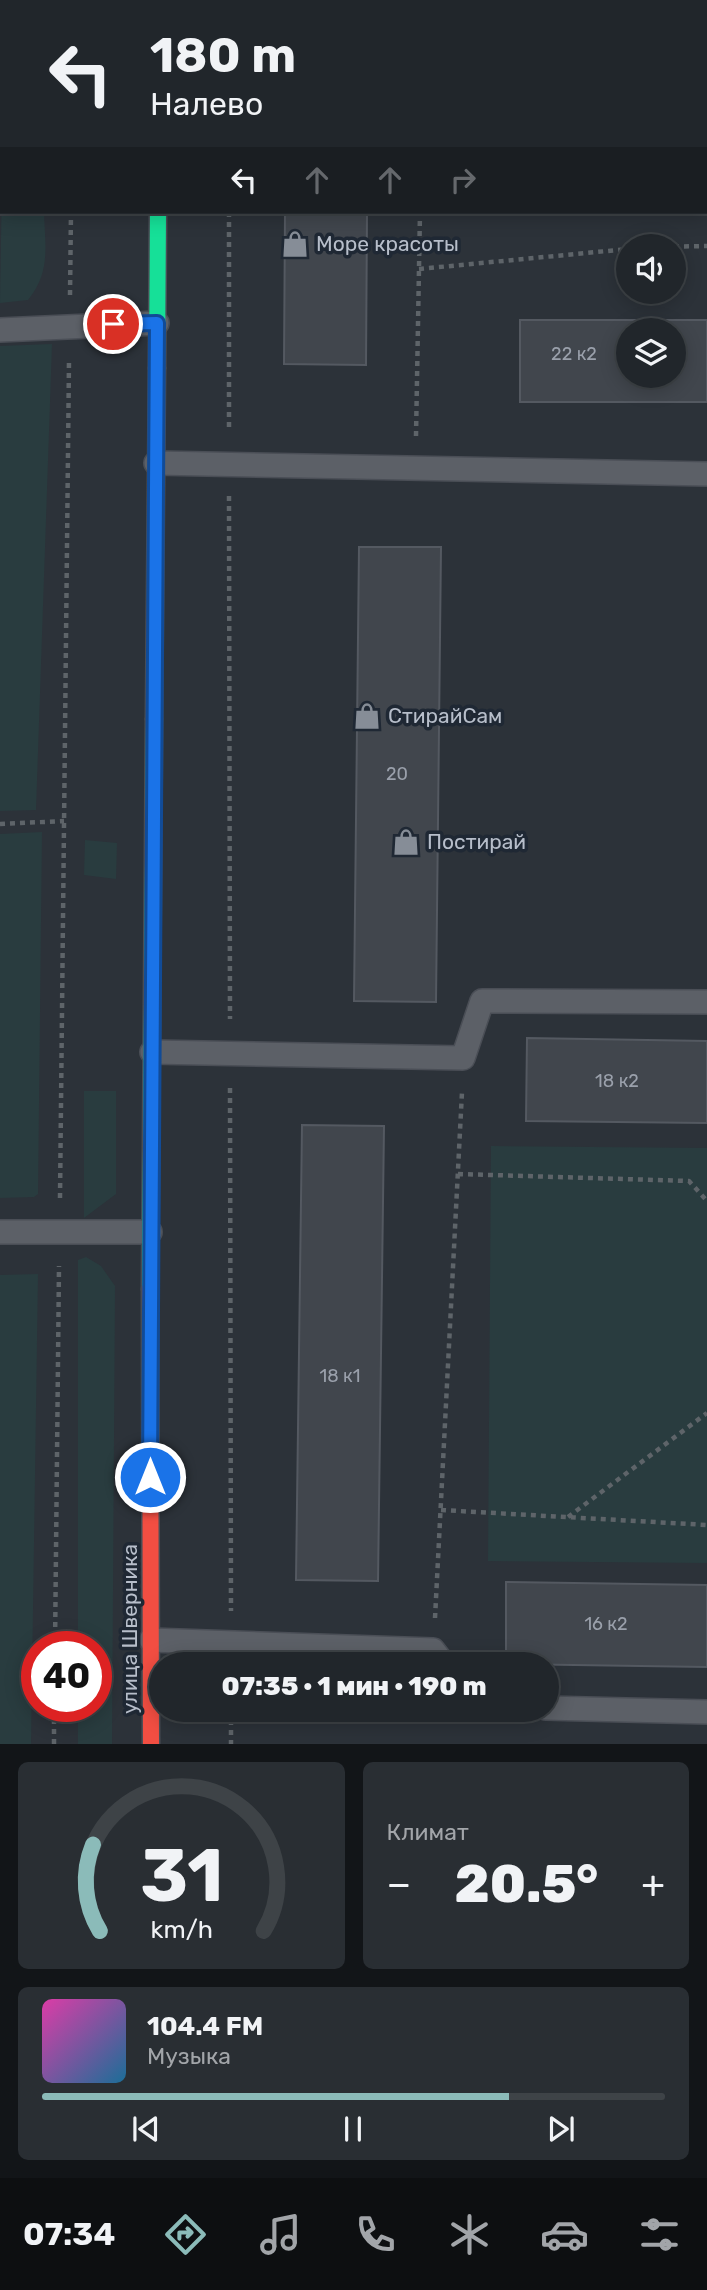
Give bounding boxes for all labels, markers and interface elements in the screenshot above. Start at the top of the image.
text: 180 m [150,26,296,84]
icon: left [35,28,126,119]
text: Налево [150,85,263,123]
icon: left [225,161,263,199]
icon: ahead [298,161,336,199]
icon: ahead [371,161,409,199]
icon: right [444,161,482,199]
shop icon: Море красоты [280,229,310,259]
place label: Море красоты [316,231,459,256]
map controls [616,234,686,388]
button: sound [616,234,686,304]
pin [83,294,143,354]
icon: arrive [94,305,132,343]
button: layers [616,318,686,388]
house number: 22 к2 [551,343,597,365]
shop icon: СтирайСам [352,701,382,731]
place label: СтирайСам [388,703,502,728]
house number: 20 [386,763,408,785]
shop icon: Постирай [391,827,421,857]
place label: Постирай [427,829,526,854]
house number: 18 к2 [595,1070,639,1092]
house number: 18 к1 [320,1365,360,1387]
position arrow [113,1440,187,1514]
street label: улица Шверника [117,1544,142,1714]
house number: 16 к2 [584,1613,628,1635]
speed limit sign: 40 [21,1631,112,1722]
text: 07:35 · 1 мин · 190 m [221,1671,487,1702]
text: Климат [387,1818,469,1846]
text: 31 [140,1834,223,1920]
text: 20.5° [455,1853,598,1915]
text: − [387,1861,411,1907]
text: + [641,1861,665,1907]
text: km/h [150,1915,212,1944]
text: 104.4 FM [147,2011,263,2042]
text: Музыка [147,2042,231,2070]
icon: previous [127,2110,165,2148]
icon: pause [334,2110,372,2148]
icon: next [542,2110,580,2148]
icon: directions [161,2210,210,2259]
icon: music [256,2210,305,2259]
icon: phone [351,2210,400,2259]
icon: climate [445,2210,494,2259]
icon: car [540,2210,589,2259]
icon: filters [635,2210,684,2259]
text: 07:34 [23,2215,115,2253]

